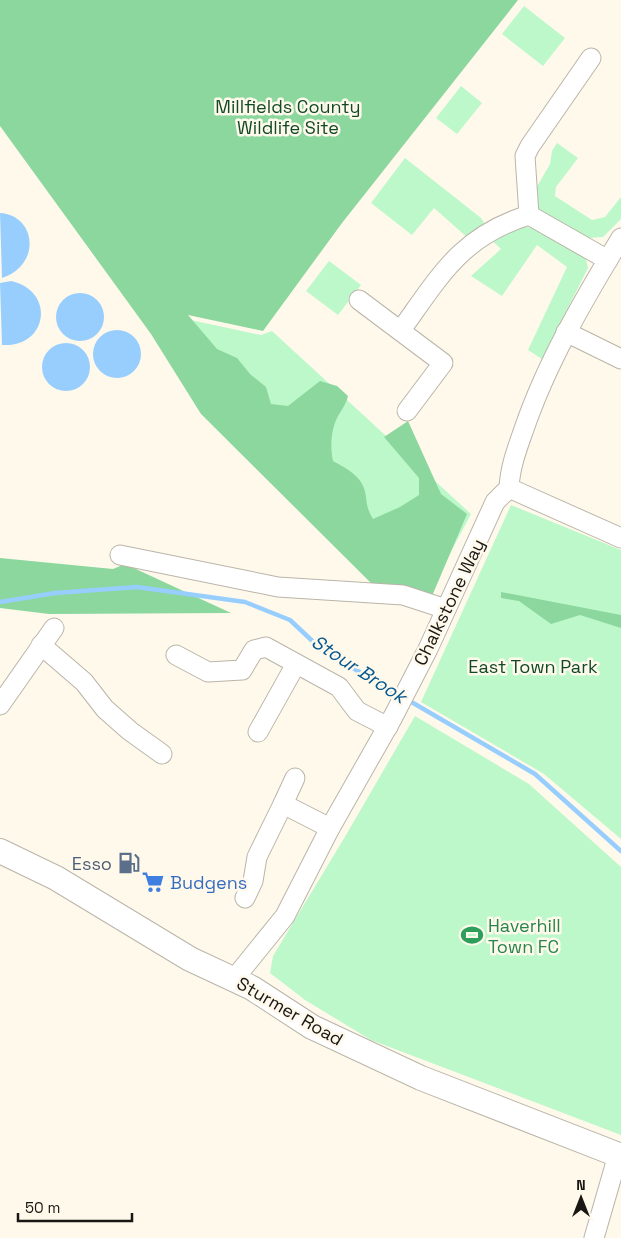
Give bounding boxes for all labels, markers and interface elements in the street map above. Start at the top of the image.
park label: Millfields County Wildlife Site [215,95,361,139]
street label: Chalkstone Way [408,535,490,669]
water label: Stour Brook [307,629,414,711]
park label: East Town Park [468,655,598,678]
fuel station icon: Esso [116,850,142,876]
place label: Esso [72,852,112,875]
supermarket icon: Budgens [140,869,166,895]
place label: Budgens [170,871,247,894]
place label: Haverhill Town FC [488,914,561,958]
sports icon: Haverhill Town FC [459,922,485,948]
street label: Sturmer Road [233,971,347,1051]
north arrow [556,1173,606,1223]
text: N [576,1176,586,1194]
scale bar [18,1190,131,1222]
text: 50 m [25,1198,60,1217]

